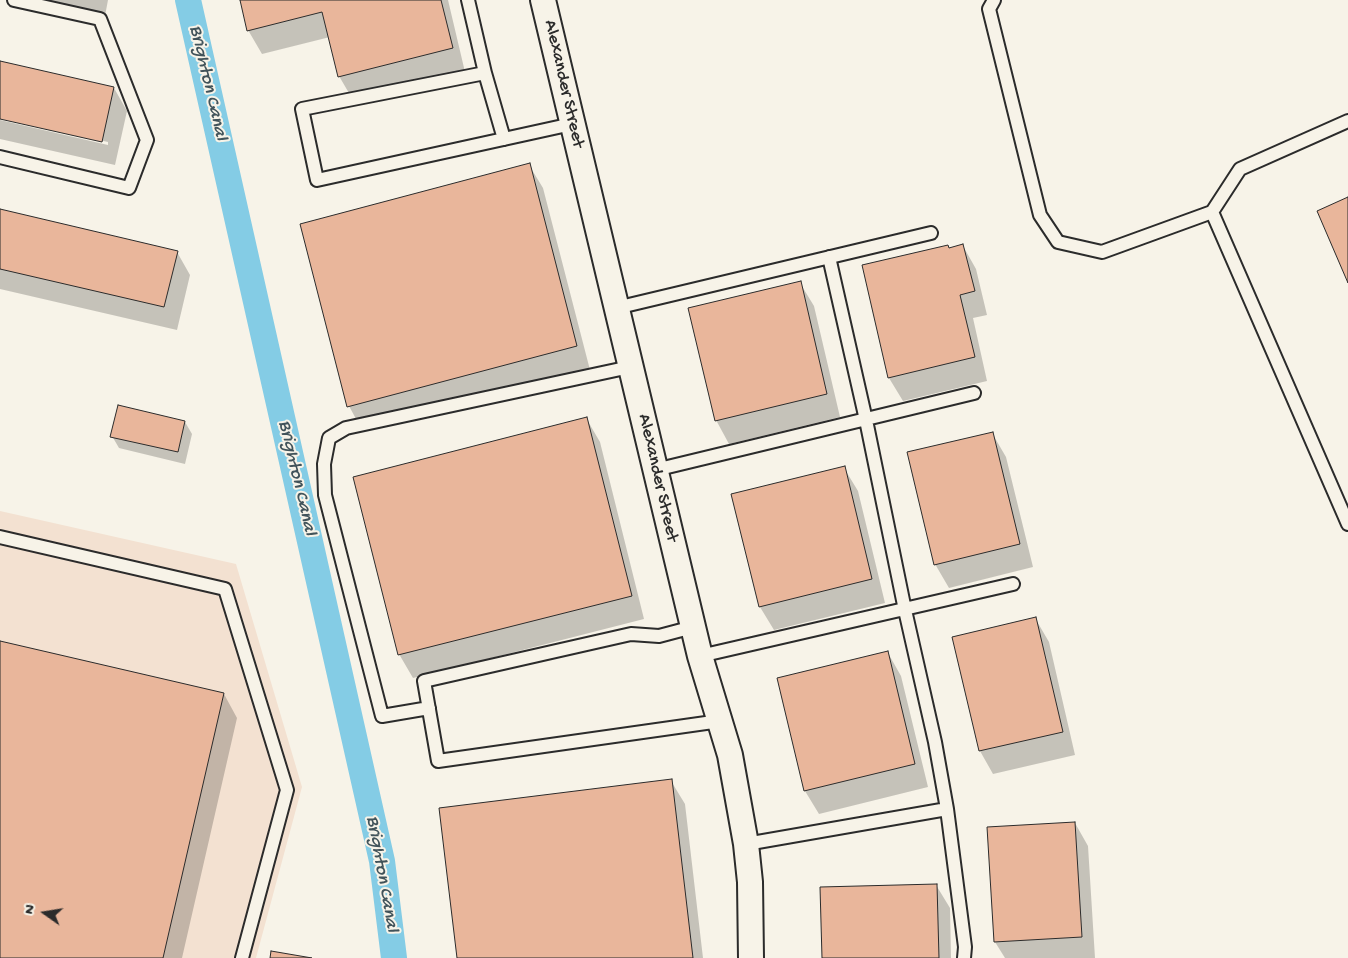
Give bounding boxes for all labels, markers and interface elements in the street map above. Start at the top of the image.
street label: Alexander Street [538,18,588,150]
water label: Brighton Canal [183,23,231,143]
street label: Alexander Street [632,412,682,544]
water label: Brighton Canal [272,418,320,538]
water label: Brighton Canal [360,814,402,934]
north arrow [20,888,70,938]
text: N [21,903,39,916]

